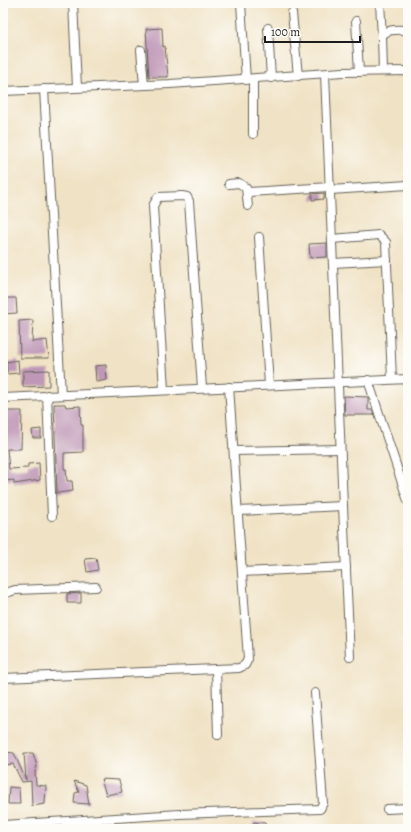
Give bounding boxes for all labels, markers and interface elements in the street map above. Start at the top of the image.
scale bar [265,18,360,44]
text: 100 m [271,24,300,40]

